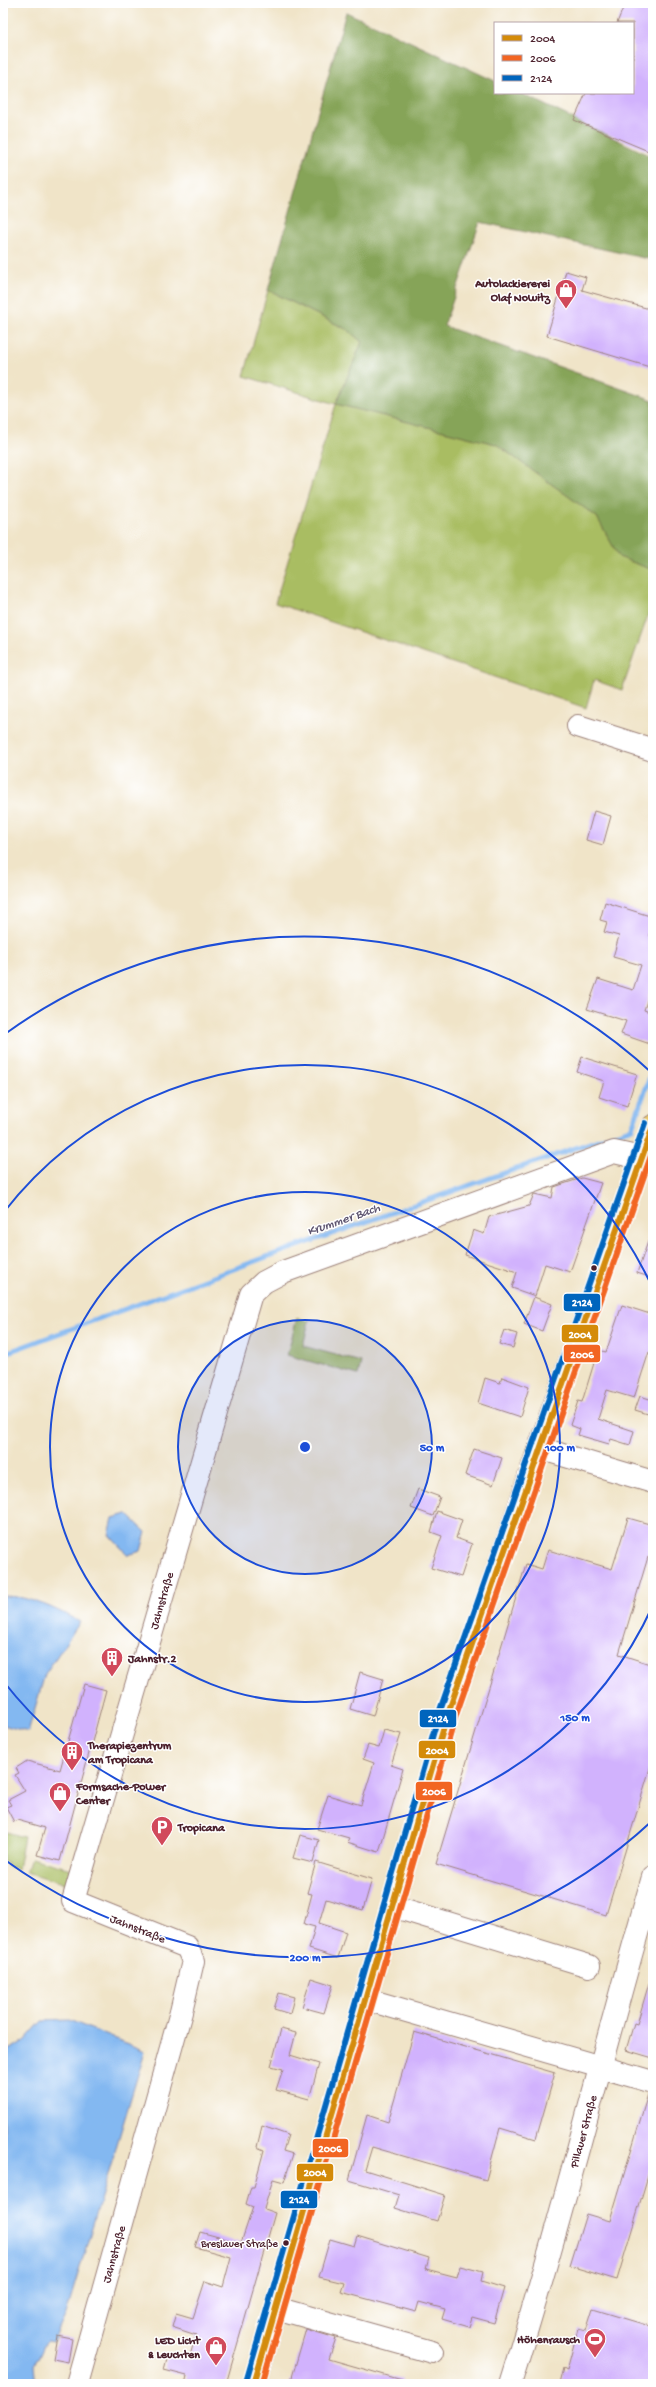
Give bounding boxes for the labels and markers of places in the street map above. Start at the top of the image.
shop icon: Autolackiererei Olaf Nowitz [553,277,579,310]
place label: Autolackiererei Olaf Nowitz [474,278,551,306]
unlabelled marker [589,1263,599,1273]
centre of rings [298,1440,312,1454]
building icon: Jahnstr.2 [99,1645,125,1678]
place label: Jahnstr.2 [127,1653,176,1667]
building icon: Therapiezentrum am Tropicana [59,1739,85,1772]
place label: Therapiezentrum am Tropicana [87,1740,172,1768]
shop icon: Formsache-Power Center [47,1780,73,1813]
place label: Formsache-Power Center [75,1781,167,1809]
parking icon: Tropicana [149,1814,175,1847]
place label: Tropicana [177,1822,226,1836]
marker: Breslauer Straße [281,2238,291,2248]
place label: Breslauer Straße [200,2239,278,2251]
sports icon: Höhenrausch [582,2326,608,2359]
shop icon: LED Licht & Leuchten [203,2334,229,2367]
place label: Höhenrausch [517,2334,581,2348]
place label: LED Licht & Leuchten [148,2335,201,2363]

